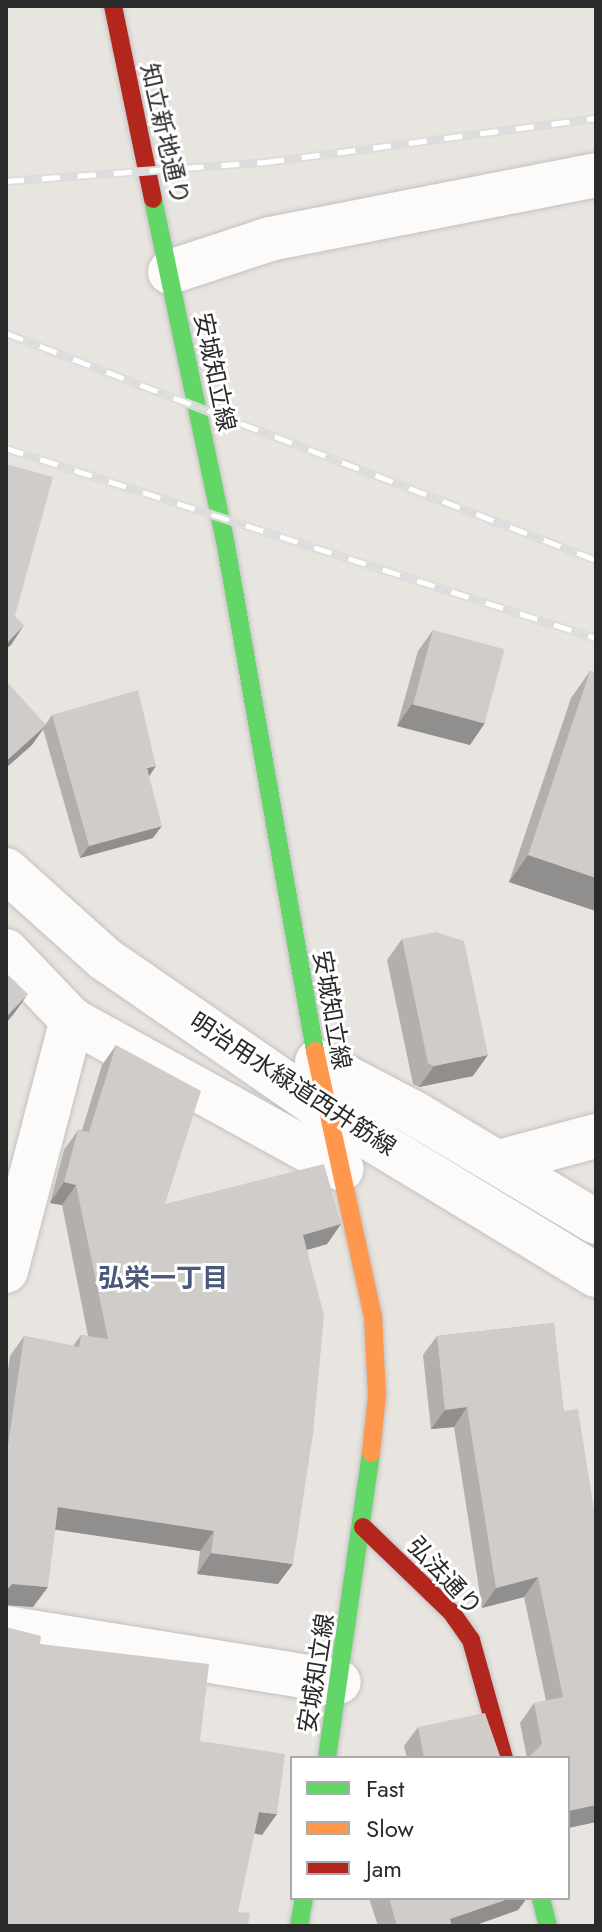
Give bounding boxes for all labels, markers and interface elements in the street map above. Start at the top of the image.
street label: 知立新地通り [135,61,195,207]
street label: 安城知立線 [188,310,242,434]
street label: 安城知立線 [307,948,357,1072]
street label: 明治用水緑道西井筋線 [185,1007,401,1161]
district label: 弘栄一丁目 [98,1263,228,1295]
street label: 弘法通り [402,1531,488,1621]
street label: 安城知立線 [292,1611,340,1735]
legend [290,1756,570,1900]
text: Fast [366,1771,404,1806]
text: Slow [366,1811,414,1846]
text: Jam [366,1851,402,1886]

